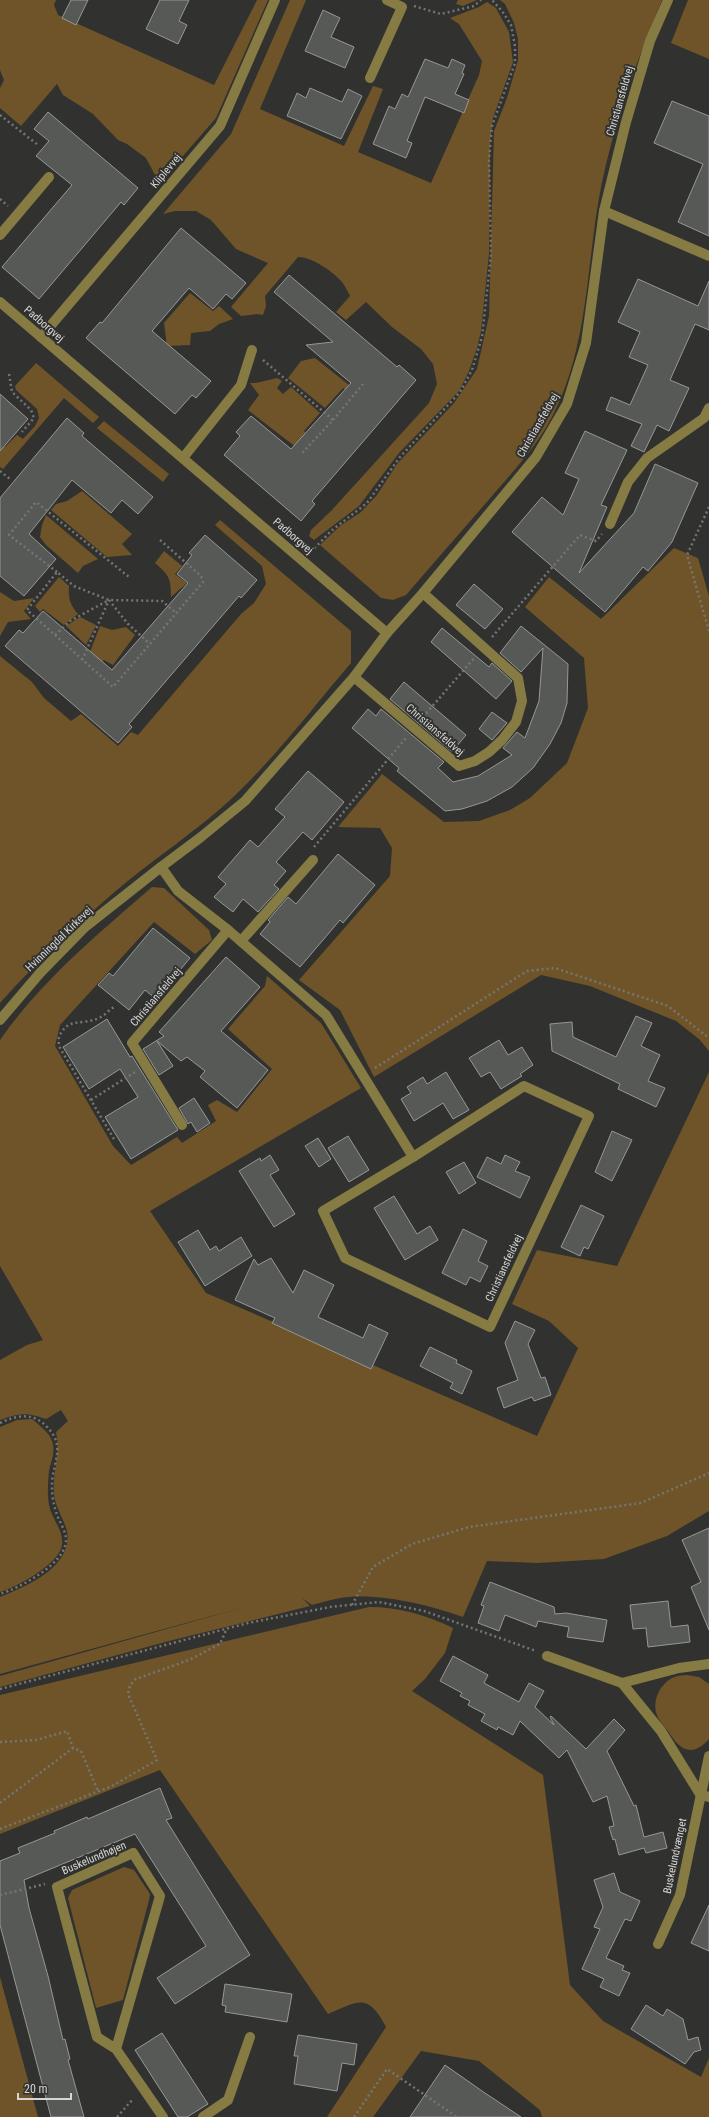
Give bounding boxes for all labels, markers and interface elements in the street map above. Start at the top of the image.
street label: Christiansfeldvej [604,64,636,138]
street label: Kliplevvej [148,151,184,191]
street label: Padborgvej [21,303,67,345]
street label: Christiansfeldvej [514,390,562,460]
street label: Padborgvej [270,515,316,557]
street label: Christiansfeldvej [403,701,467,759]
street label: Hvinningdal Kirkevej [23,904,95,974]
street label: Christiansfeldvej [128,965,184,1029]
street label: Christiansfeldvej [483,1232,525,1304]
street label: Buskelundvænget [661,1817,689,1895]
street label: Buskelundhøjen [60,1839,128,1877]
scale bar [18,2075,71,2101]
text: 20 m [24,2082,48,2096]

